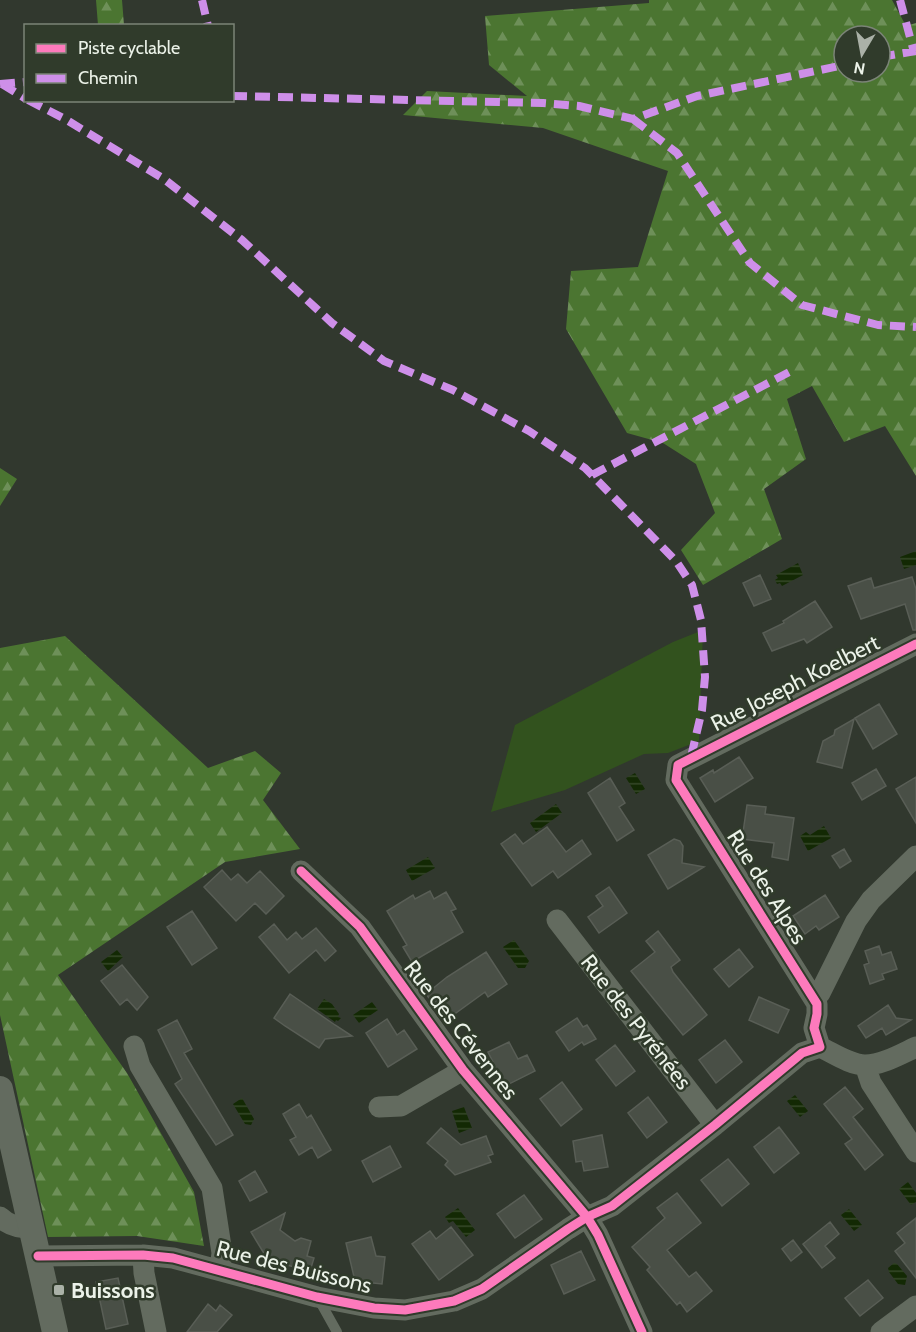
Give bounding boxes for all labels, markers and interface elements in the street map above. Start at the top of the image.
legend [24,24,234,102]
north arrow [832,24,892,84]
text: Piste cyclable [78,37,180,59]
text: N [852,58,867,79]
text: Chemin [78,67,138,89]
street label: Rue Joseph Koelbert [706,629,884,737]
street label: Rue des Alpes [721,825,813,949]
street label: Rue des Pyrénées [575,949,697,1095]
street label: Rue des Cévennes [398,955,524,1105]
street label: Rue des Buissons [213,1235,375,1299]
place label: Buissons [71,1277,155,1304]
marker: Buissons [52,1283,66,1297]

